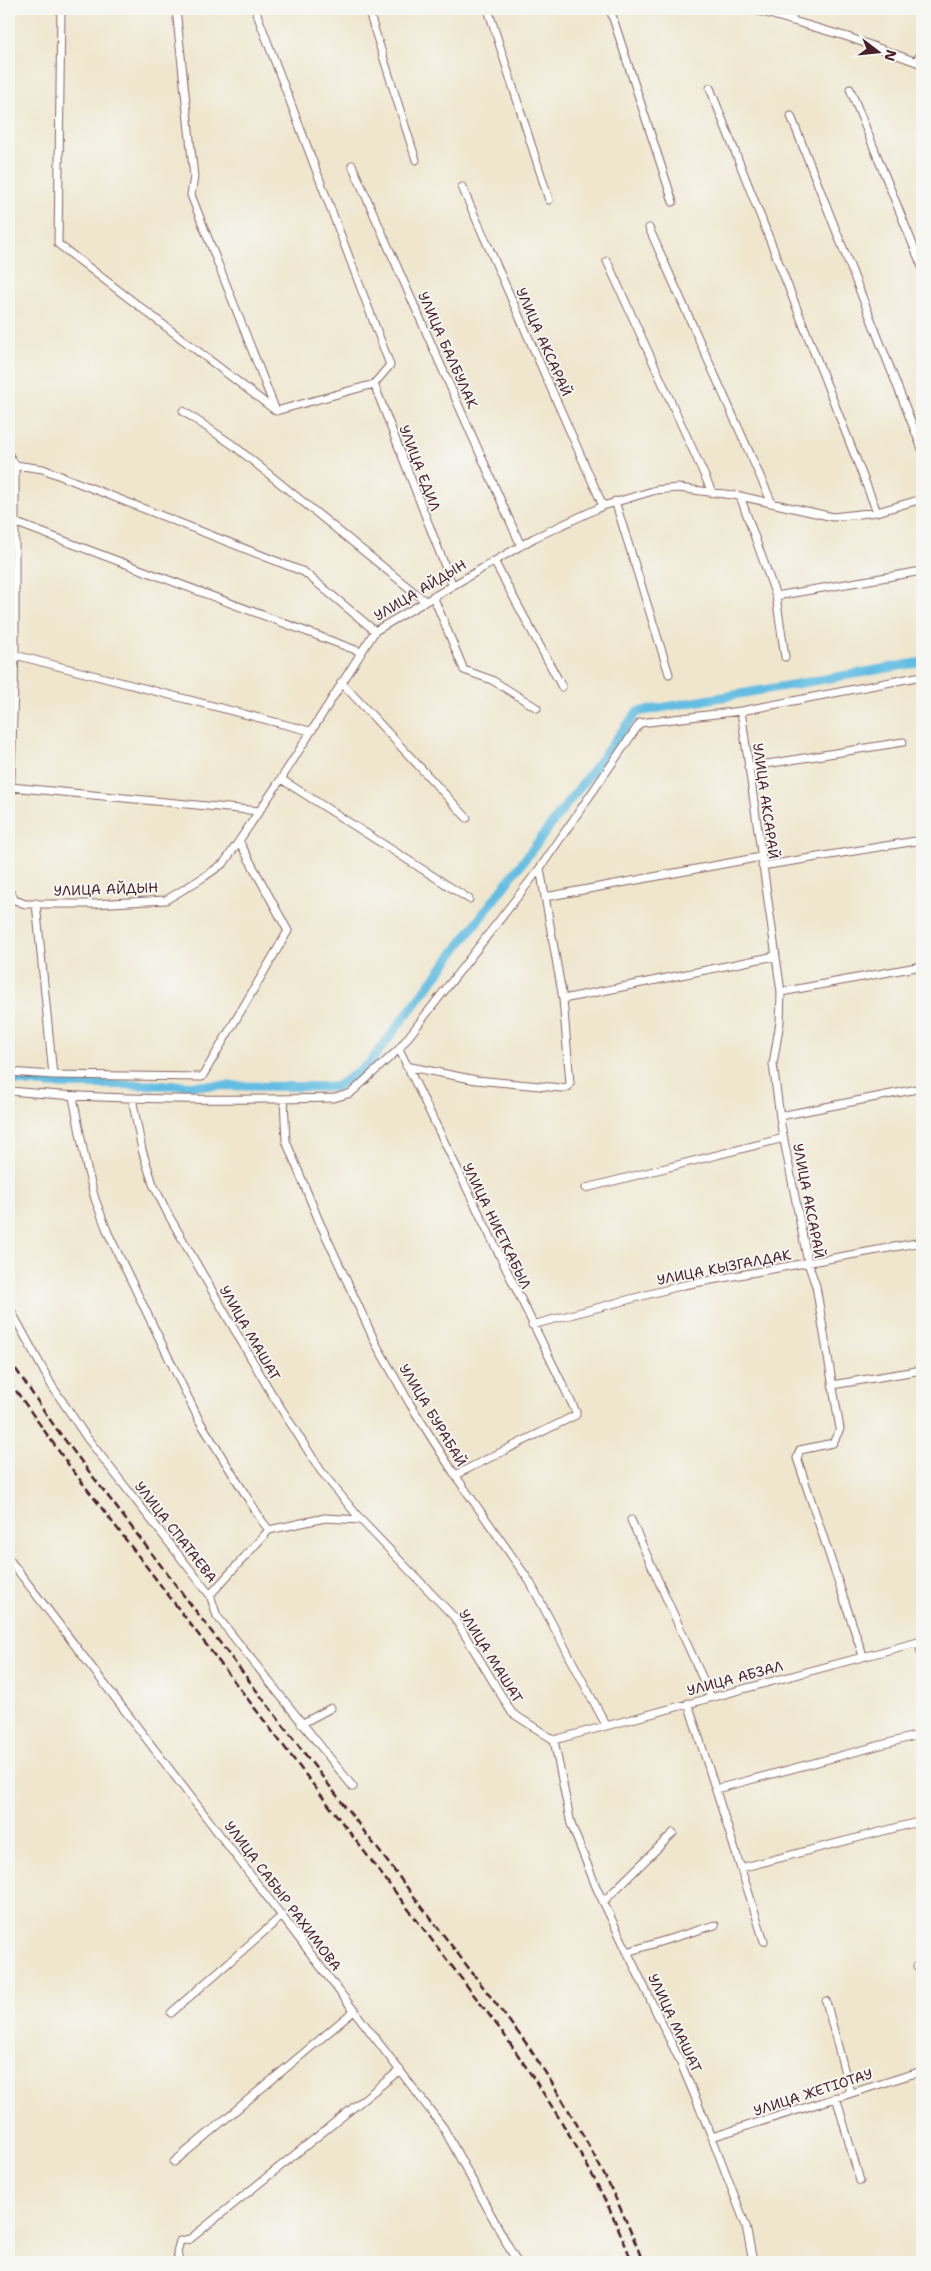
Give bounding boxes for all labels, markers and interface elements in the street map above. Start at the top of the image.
north arrow [854,28,904,78]
text: N [880,48,901,63]
street label: УЛИЦА АКСАРАЙ [512,285,576,399]
street label: УЛИЦА БАЛБУЛАК [414,289,482,411]
street label: УЛИЦА ЕДИЛ [395,422,445,514]
street label: УЛИЦА АЙДЫН [370,555,470,625]
street label: УЛИЦА АКСАРАЙ [749,742,783,860]
street label: УЛИЦА АЙДЫН [53,878,159,900]
street label: УЛИЦА АКСАРАЙ [789,1142,829,1260]
street label: УЛИЦА НИЕТКАБЫЛ [459,1160,535,1292]
street label: УЛИЦА КЫЗГАЛДАК [655,1245,793,1289]
street label: УЛИЦА МАШАТ [215,1282,285,1384]
street label: УЛИЦА БУРАБАЙ [395,1360,471,1470]
street label: УЛИЦА СПАТАЕВА [131,1478,221,1586]
street label: УЛИЦА МАШАТ [455,1606,527,1706]
street label: УЛИЦА АБЗАЛ [685,1657,785,1699]
street label: УЛИЦА САБЫР РАХИМОВА [221,1817,345,1975]
street label: УЛИЦА МАШАТ [644,1971,706,2076]
street label: УЛИЦА ЖЕТІОТАУ [751,2064,875,2120]

